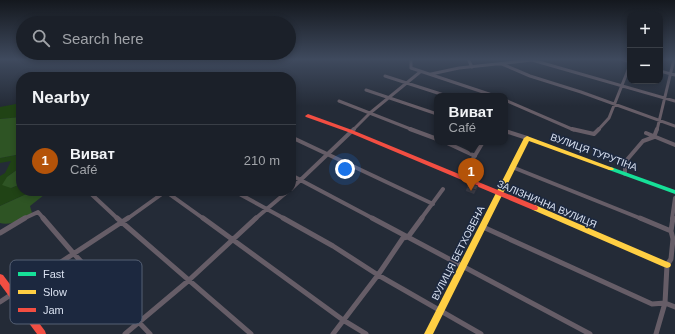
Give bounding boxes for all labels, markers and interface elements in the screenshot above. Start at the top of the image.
map controls [627,12,663,84]
button: + [627,12,663,48]
search box [16,16,296,60]
icon: search [30,27,52,49]
text: Search here [62,30,144,47]
button: − [627,48,663,84]
text: Nearby [32,88,90,107]
popup [434,93,508,145]
text: Виват [449,103,493,120]
text: Café [449,120,476,135]
street label: ВУЛИЦЯ ТУРУТІНА [549,131,639,173]
text: Виват [70,145,115,162]
text: 1 [41,153,49,168]
text: 210 m [244,153,280,168]
pin: 1 [458,158,484,191]
your location [335,159,355,179]
text: Café [70,162,97,177]
street label: ЗАЛІЗНИЧНА ВУЛИЦЯ [496,178,598,230]
street label: ВУЛИЦЯ БЕТХОВЕНА [429,204,487,302]
legend [10,260,142,324]
text: Fast [43,268,64,280]
text: Slow [43,286,67,298]
text: Jam [43,304,64,316]

